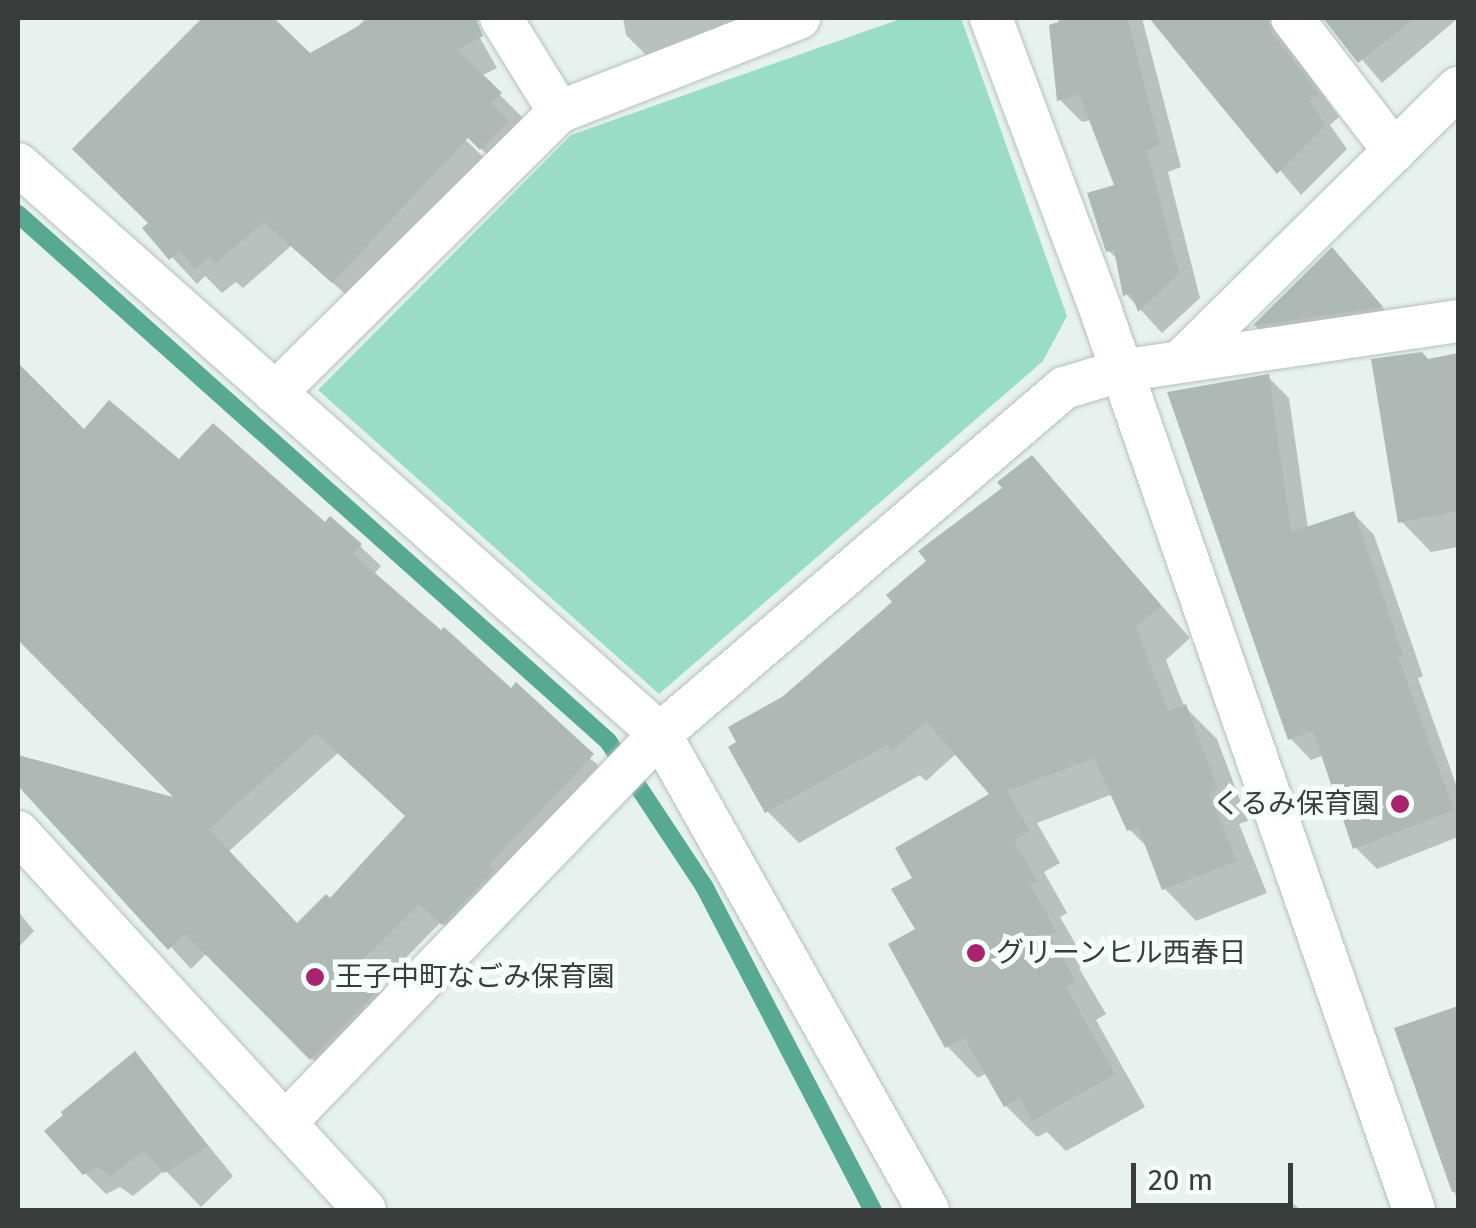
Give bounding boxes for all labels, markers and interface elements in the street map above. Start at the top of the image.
place label: くるみ保育園 [1212,787,1380,821]
marker: くるみ保育園 [1389,793,1411,815]
place label: グリーンヒル西春日 [996,936,1248,970]
marker: グリーンヒル西春日 [965,942,987,964]
place label: 王子中町なごみ保育園 [335,960,615,994]
marker: 王子中町なごみ保育園 [304,966,326,988]
scale bar [1136,1143,1298,1205]
text: 20 m [1148,1162,1213,1198]

